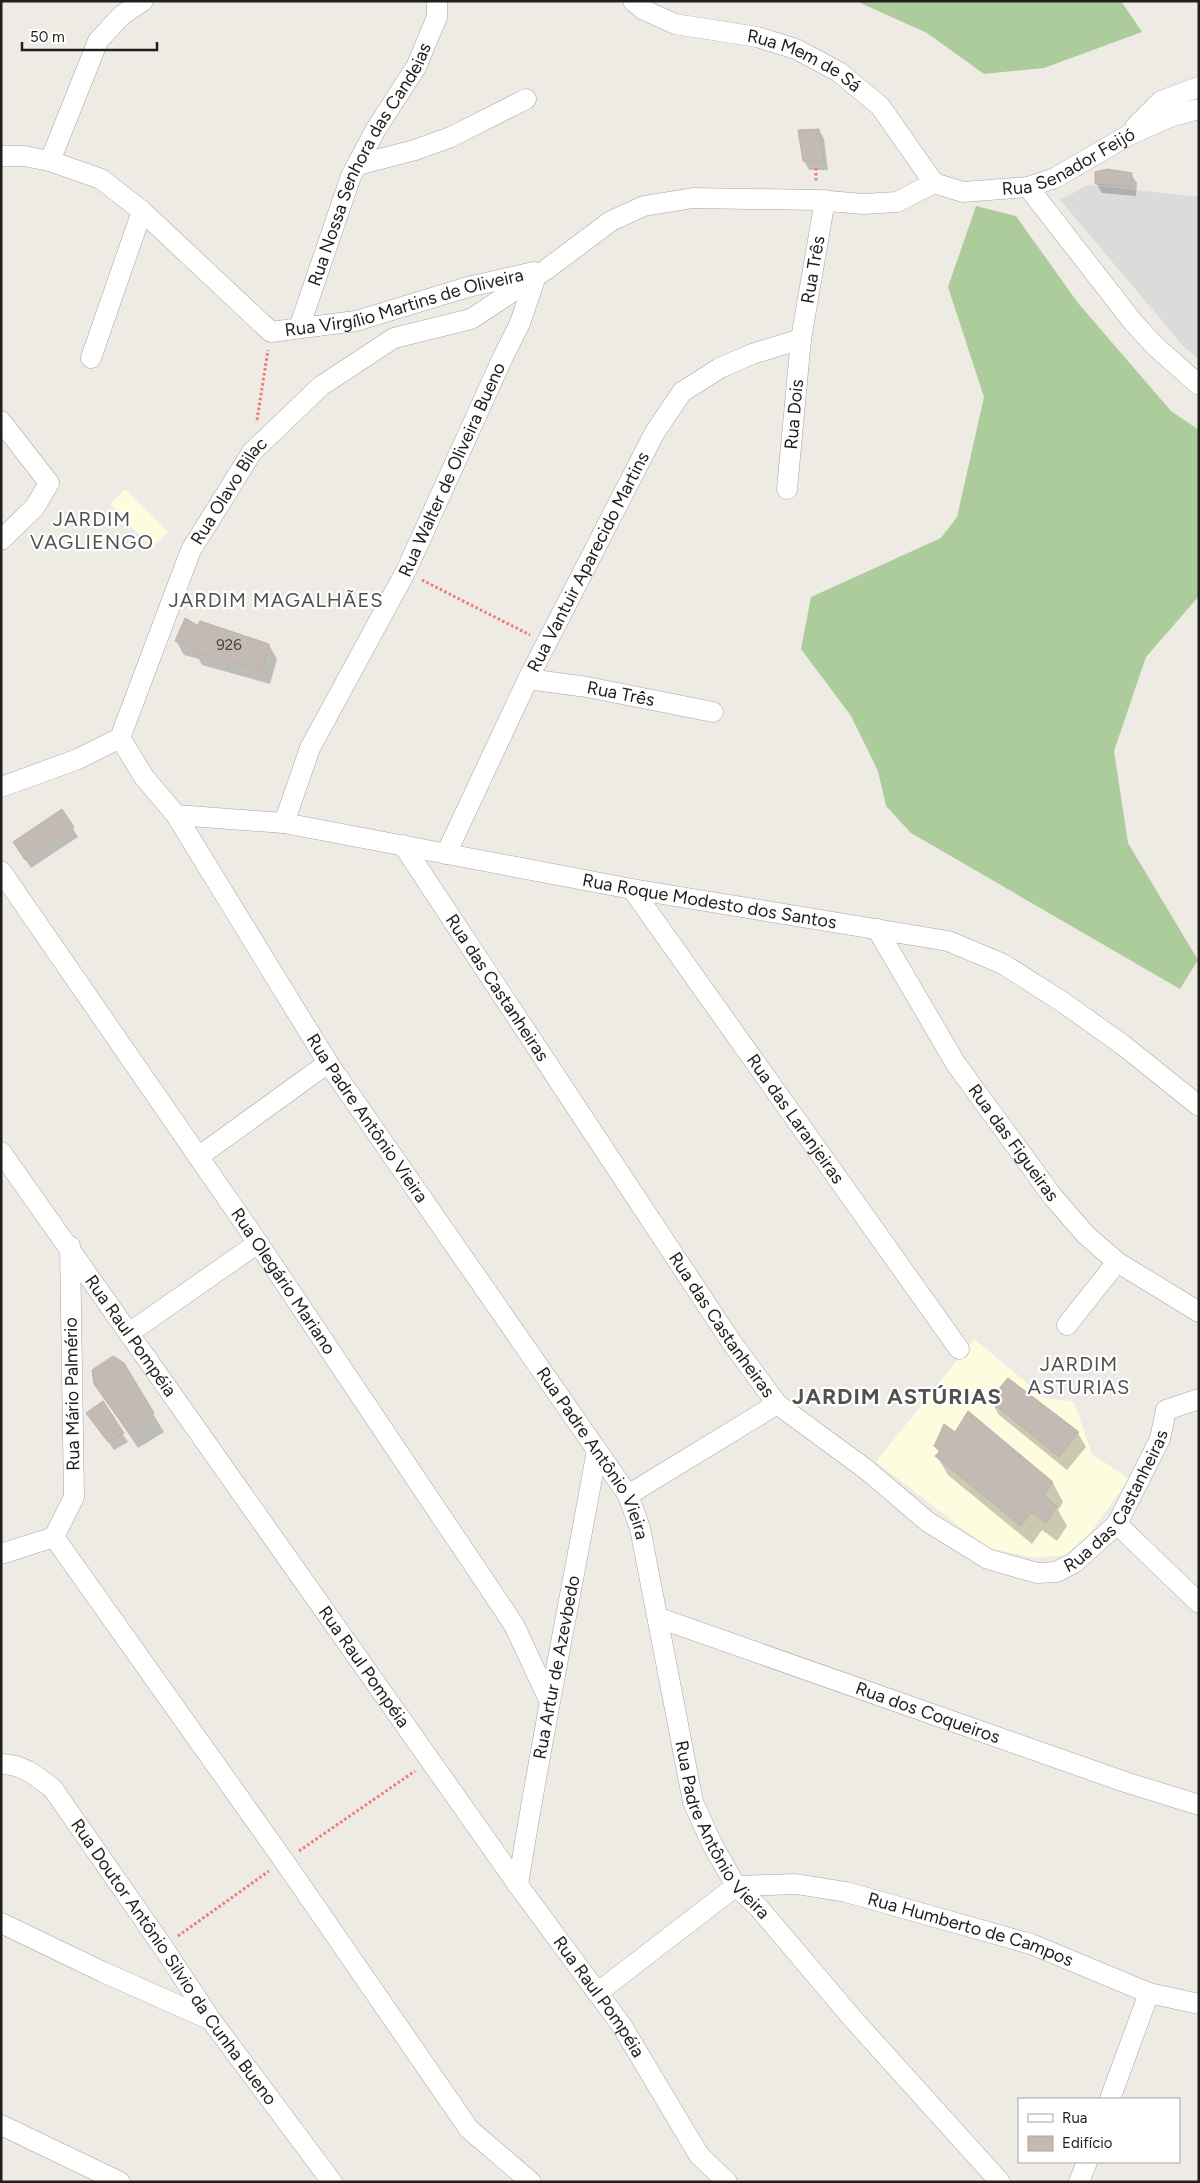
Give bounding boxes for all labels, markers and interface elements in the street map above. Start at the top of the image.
scale bar [22,20,158,52]
street label: Rua Mem de Sá [746,25,866,97]
text: 50 m [30,28,65,46]
street label: Rua Nossa Senhora das Candeias [303,39,436,289]
street label: Rua Senador Feijó [1001,123,1138,200]
street label: Rua Três [796,234,830,305]
street label: Rua Virgílio Martins de Oliveira [283,264,526,341]
street label: Rua Walter de Oliveira Bueno [394,359,510,580]
street label: Rua Dois [780,378,808,450]
street label: Rua Olavo Bilac [186,432,272,549]
street label: Rua Vantuir Aparecido Martins [522,448,654,676]
district label: JARDIM VAGLIENGO [30,507,154,554]
district label: JARDIM MAGALHÃES [168,588,384,612]
house number: 926 [216,636,242,654]
street label: Rua Três [585,676,656,711]
street label: Rua Roque Modesto dos Santos [581,869,838,933]
street label: Rua das Castanheiras [441,910,554,1065]
street label: Rua Padre Antônio Vieira [302,1030,433,1207]
street label: Rua das Laranjeiras [742,1050,849,1188]
street label: Rua das Figueiras [963,1080,1064,1206]
street label: Rua Olegário Mariano [226,1204,341,1359]
street label: Rua das Castanheiras [664,1248,779,1402]
street label: Rua Raul Pompéia [80,1271,181,1401]
street label: Rua Mário Palmério [60,1317,84,1471]
district label: JARDIM ASTURIAS [1028,1352,1130,1399]
street label: Rua Padre Antônio Vieira [532,1363,653,1541]
district label: JARDIM ASTÚRIAS [792,1383,1002,1410]
street label: Rua das Castanheiras [1060,1428,1173,1577]
street label: Rua Artur de Azevbedo [529,1573,585,1761]
street label: Rua Raul Pompéia [314,1602,415,1732]
street label: Rua dos Coqueiros [853,1677,1003,1748]
street label: Rua Padre Antônio Vieira [670,1739,775,1924]
street label: Rua Doutor Antônio Silvio da Cunha Bueno [66,1815,282,2109]
street label: Rua Humberto de Campos [865,1888,1076,1971]
street label: Rua Raul Pompéia [548,1932,649,2061]
legend [1018,2098,1180,2163]
text: Rua [1062,2109,1087,2127]
text: Edifício [1062,2134,1113,2152]

